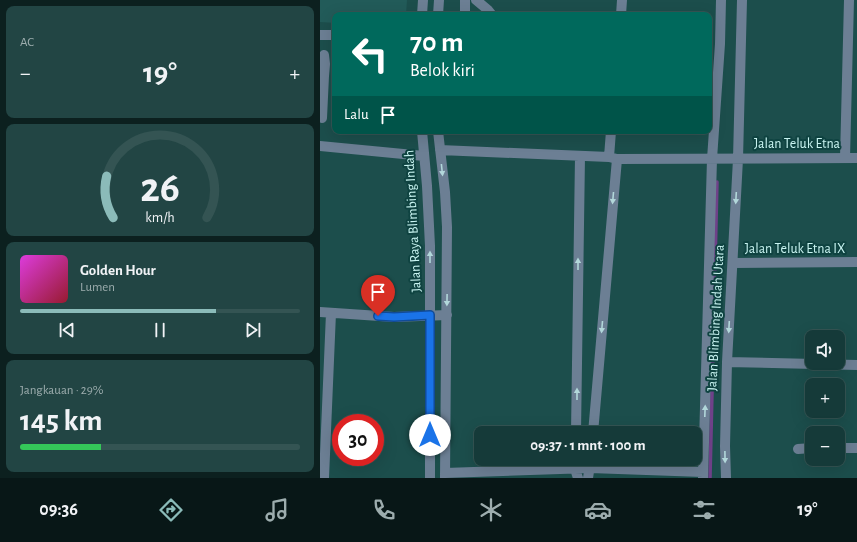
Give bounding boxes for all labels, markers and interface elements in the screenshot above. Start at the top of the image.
icon: left [344,28,396,80]
text: 70 m [410,29,464,57]
text: AC [20,36,34,49]
text: 19° [143,58,177,88]
text: − [20,62,31,84]
text: + [289,62,300,84]
text: Belok kiri [410,62,475,80]
icon: arrive [377,104,399,126]
text: Lalu [344,107,369,122]
street label: Jalan Teluk Etna [754,137,841,151]
street label: Jalan Raya Blimbing Indah [402,149,424,293]
one-way arrow [439,164,445,176]
text: 26 [140,168,180,209]
one-way arrow [610,192,617,204]
one-way arrow [733,192,739,205]
text: km/h [145,211,175,225]
street label: Jalan Teluk Etna IX [745,242,845,256]
street label: Jalan Blimbing Indah Utara [705,244,727,392]
one-way arrow [427,250,433,263]
one-way arrow [575,258,582,270]
text: Golden Hour [80,263,156,278]
pin [361,275,395,316]
text: Lumen [80,281,115,294]
icon: arrive [367,281,389,303]
one-way arrow [444,294,450,307]
icon: previous [56,319,78,341]
icon: pause [149,319,171,341]
icon: next [242,319,264,341]
one-way arrow [599,321,606,333]
one-way arrow [725,321,732,333]
map controls [805,330,845,466]
button: sound [805,330,845,370]
button: + [805,378,845,418]
text: Jangkauan · 29% [20,384,104,397]
one-way arrow [574,387,580,400]
one-way arrow [702,404,708,417]
text: 145 km [20,406,102,436]
speed limit sign: 30 [332,414,384,466]
position arrow [409,414,451,456]
button: − [805,426,845,466]
text: 09:37 · 1 mnt · 100 m [530,438,646,453]
one-way arrow [722,451,729,463]
icon: directions [157,496,185,524]
icon: music [263,496,291,524]
icon: phone [370,496,398,524]
icon: climate [477,496,505,524]
icon: car [584,496,612,524]
icon: filters [690,496,718,524]
text: 09:36 [39,501,78,519]
text: 19° [797,501,818,519]

